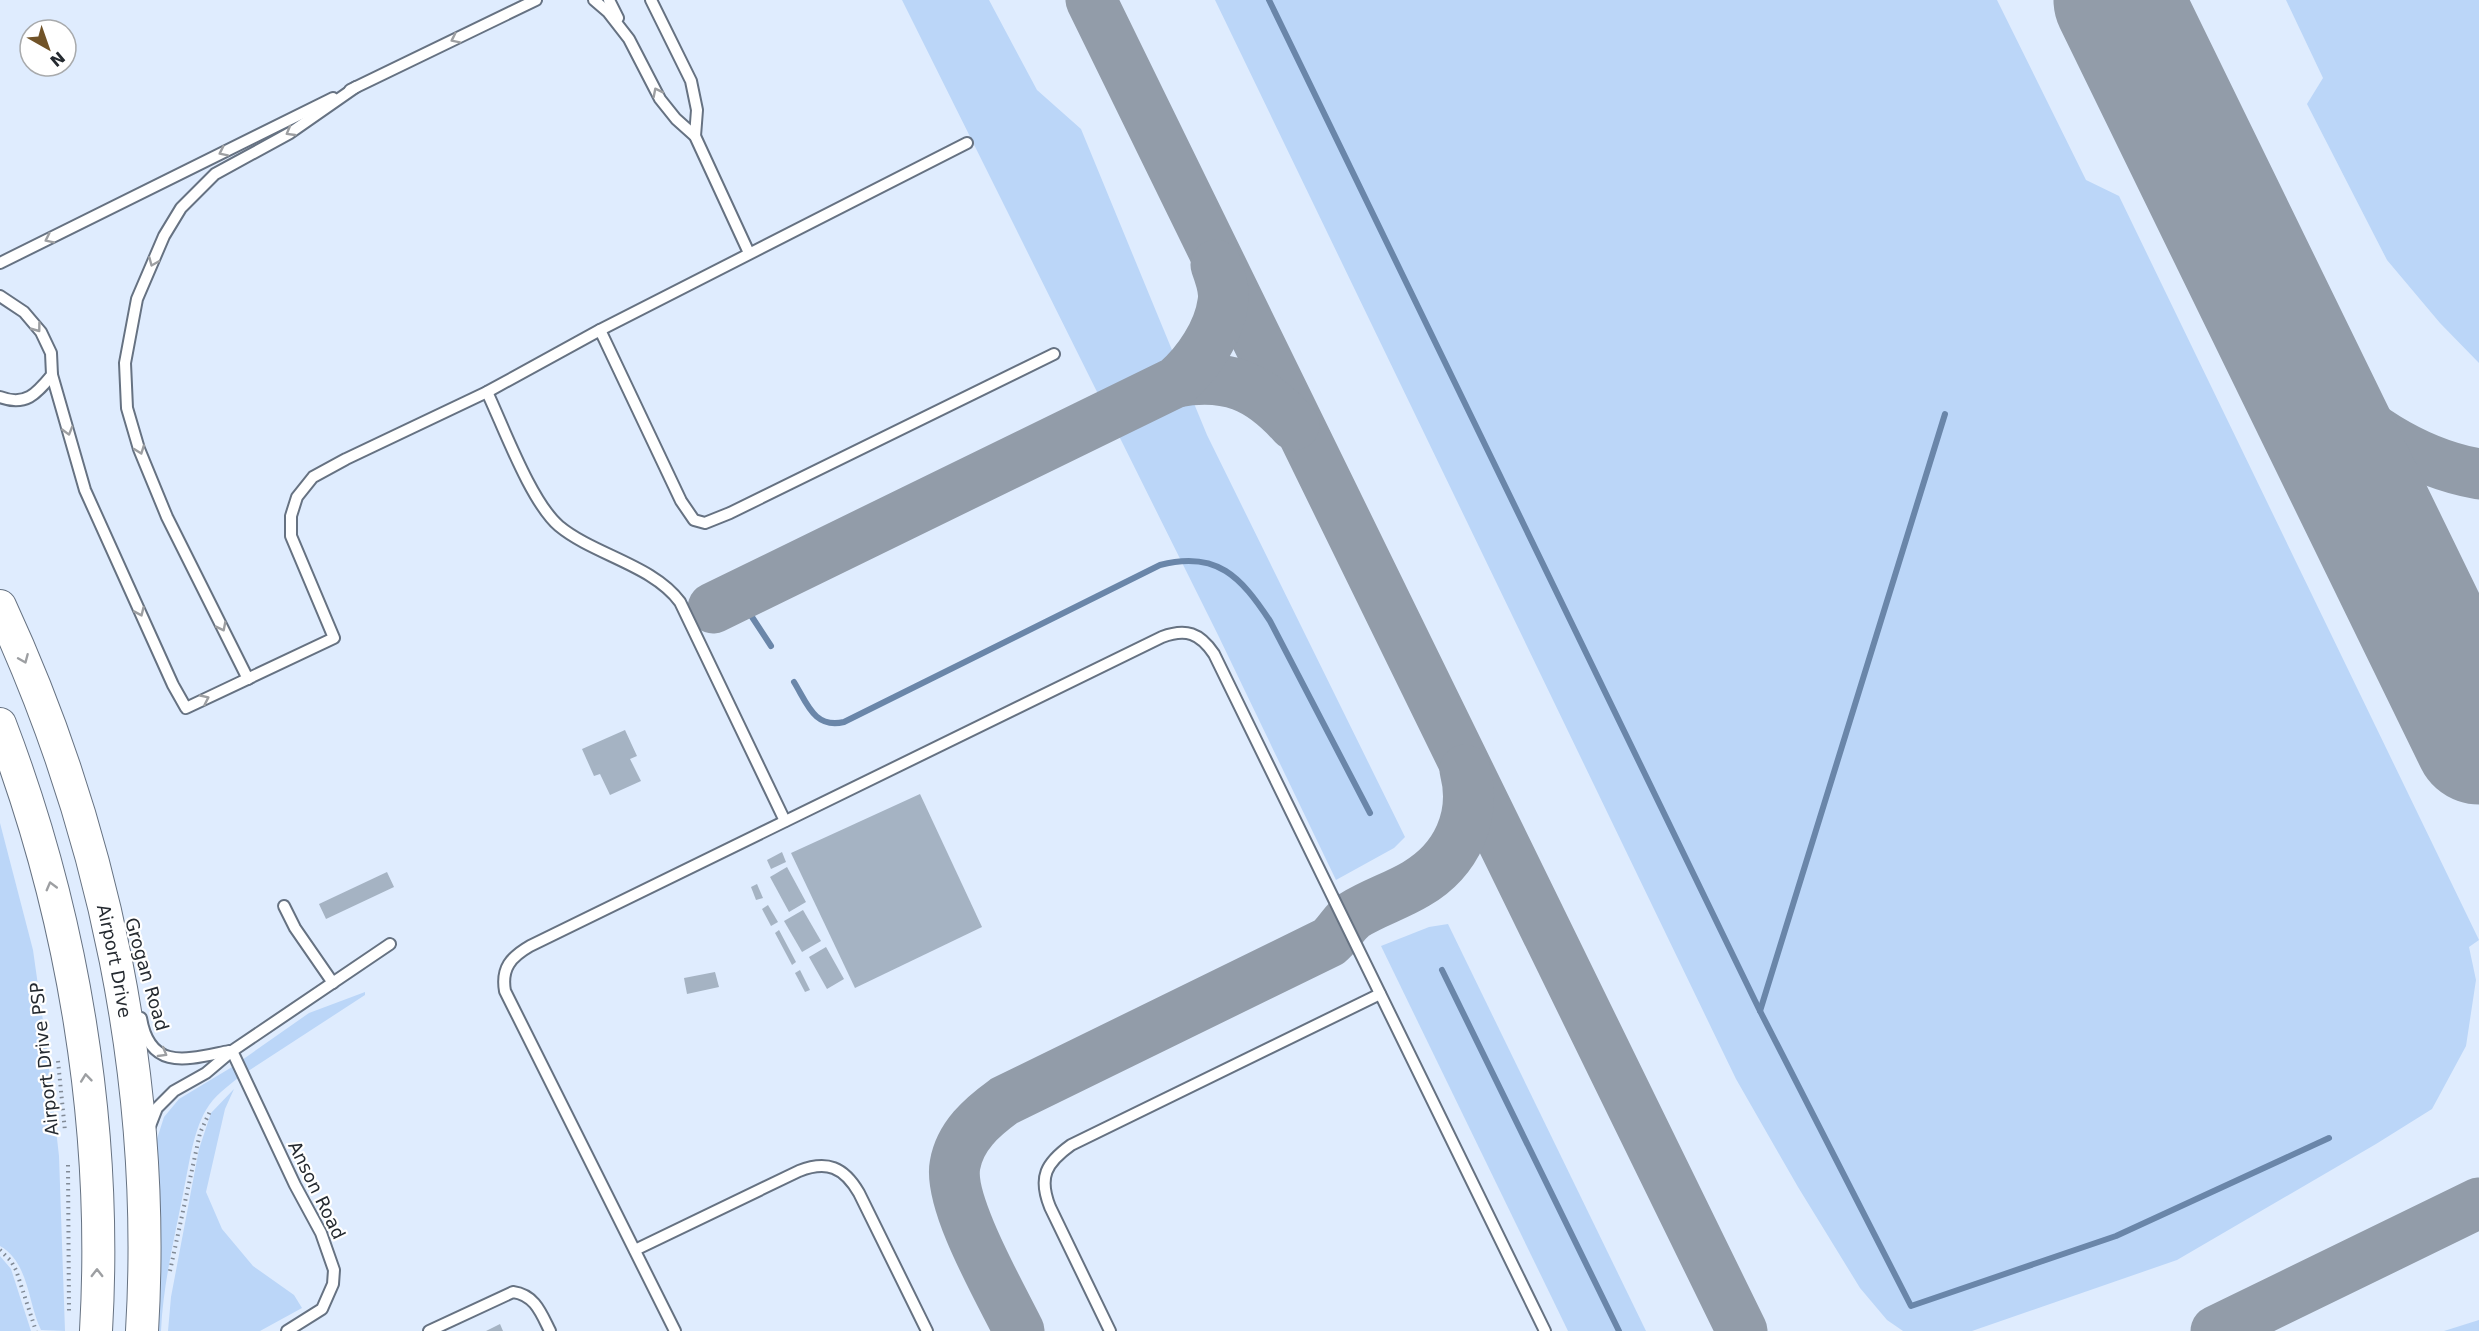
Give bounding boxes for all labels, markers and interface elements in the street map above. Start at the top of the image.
north arrow [18,18,78,78]
one-way arrow [451,31,462,43]
text: N [46,48,69,71]
one-way arrow [653,88,664,99]
one-way arrow [286,125,296,136]
one-way arrow [219,145,230,157]
one-way arrow [44,231,55,243]
one-way arrow [148,256,160,267]
one-way arrow [30,322,41,333]
one-way arrow [61,425,73,436]
one-way arrow [133,445,146,455]
one-way arrow [132,605,144,616]
one-way arrow [215,621,226,632]
one-way arrow [17,653,29,664]
one-way arrow [198,695,209,707]
one-way arrow [46,882,58,892]
street label: Airport Drive [93,902,136,1019]
street label: Grogan Road [121,915,173,1033]
street label: Airport Drive PSP [25,981,63,1137]
one-way arrow [157,1046,167,1058]
one-way arrow [80,1074,93,1083]
street label: Anson Road [284,1138,350,1242]
one-way arrow [91,1268,103,1277]

